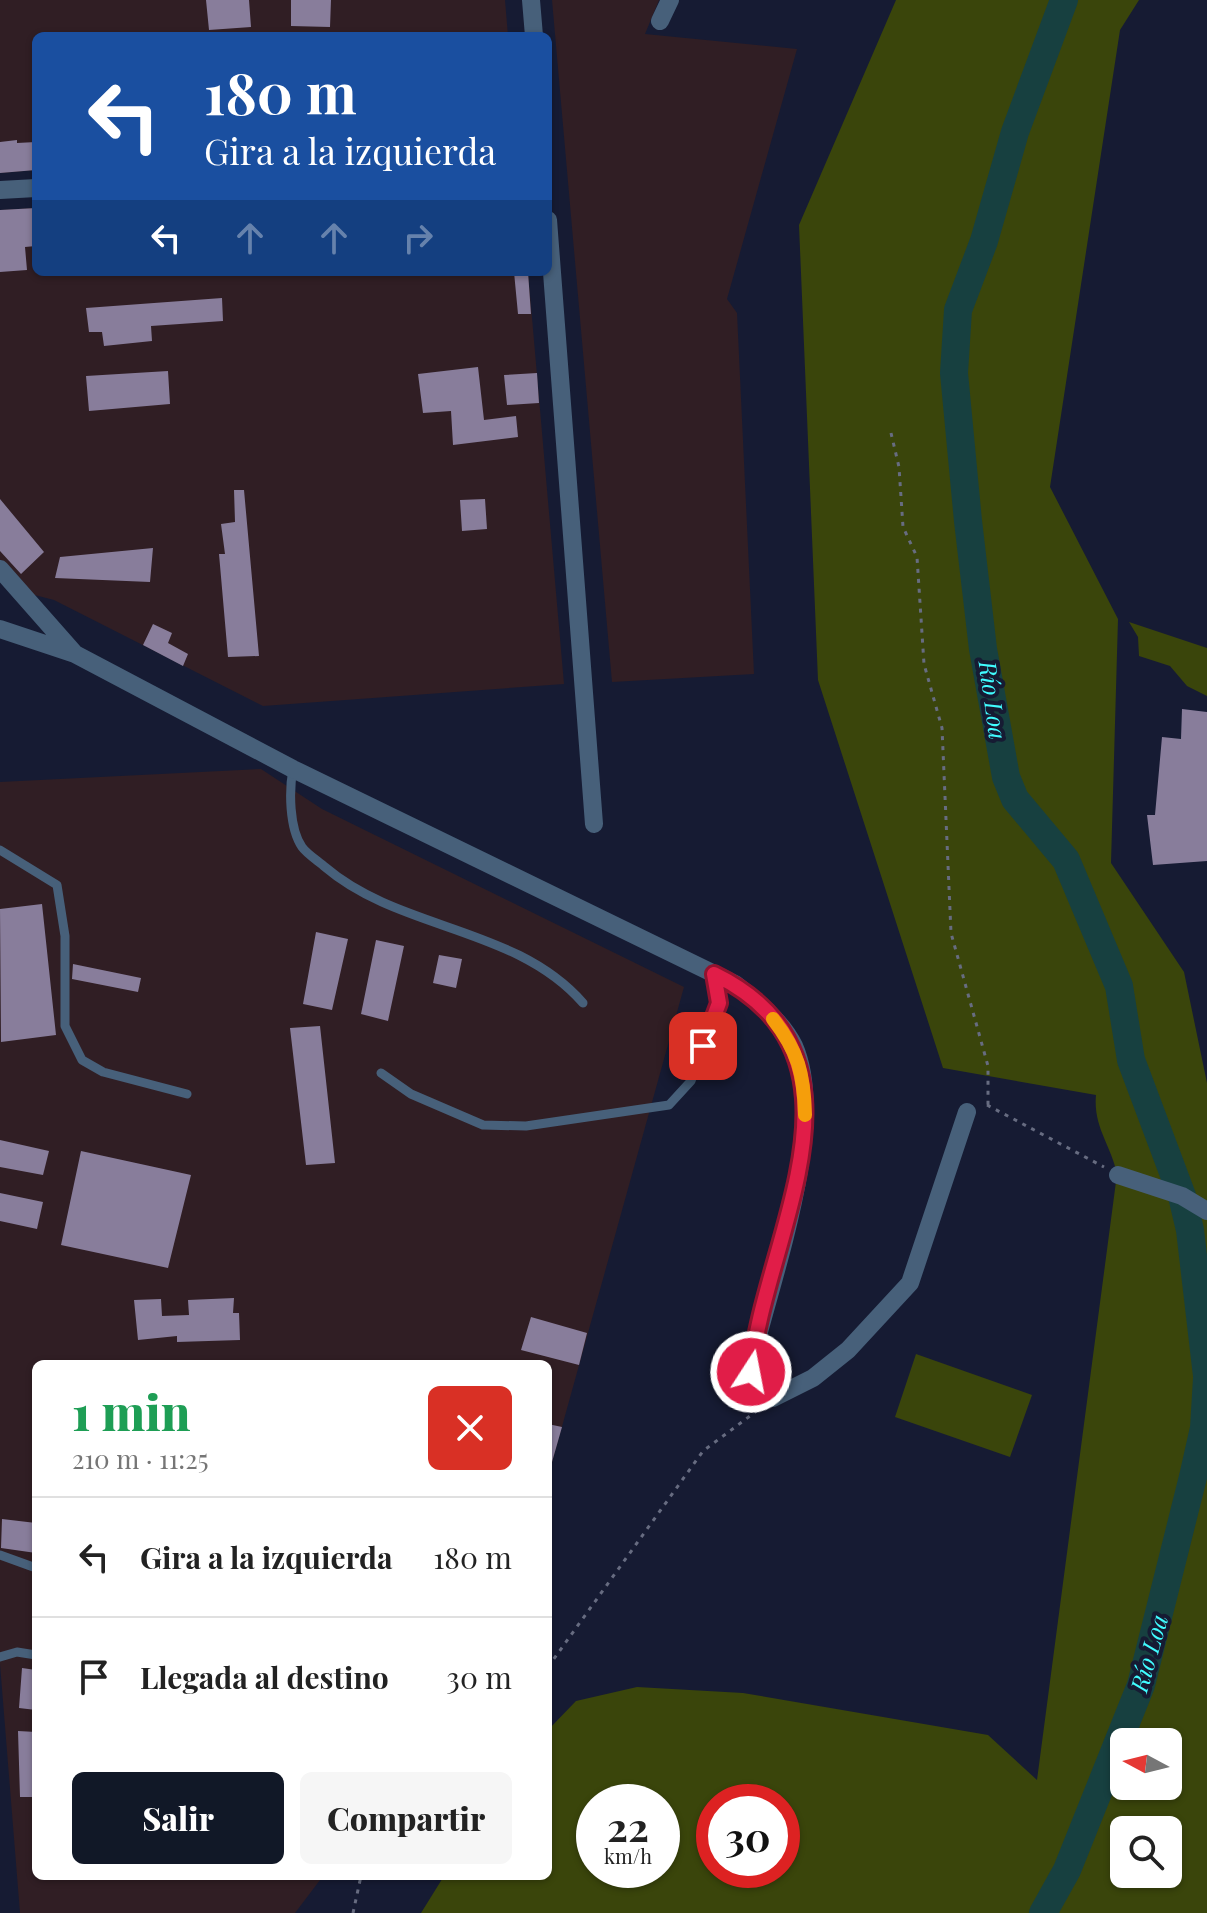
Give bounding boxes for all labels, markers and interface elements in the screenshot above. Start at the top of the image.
text: 180 m [204,54,357,129]
icon: left [72,64,176,168]
text: Gira a la izquierda [204,126,496,174]
icon: left [144,216,188,260]
icon: ahead [228,216,272,260]
icon: ahead [312,216,356,260]
icon: right [396,216,440,260]
water label: Río Loa [972,658,1015,741]
pin [669,1012,737,1080]
icon: arrive [681,1024,725,1068]
position arrow [709,1330,793,1414]
text: 1 min [72,1379,190,1443]
button: close [428,1386,512,1470]
text: 210 m · 11:25 [72,1441,208,1476]
icon: left [72,1535,116,1579]
text: Gira a la izquierda [140,1537,393,1577]
text: 180 m [433,1537,512,1577]
water label: Río Loa [1121,1610,1174,1696]
icon: arrive [72,1655,116,1699]
text: Llegada al destino [140,1657,389,1697]
text: 30 m [446,1657,512,1697]
north arrow [1110,1728,1182,1800]
map controls [1110,1728,1182,1888]
button: Salir [72,1772,284,1864]
button: Compartir [300,1772,512,1864]
speed limit sign: 30 [696,1784,800,1888]
text: 22 [607,1799,649,1852]
button: search [1110,1816,1182,1888]
text: km/h [604,1842,652,1869]

